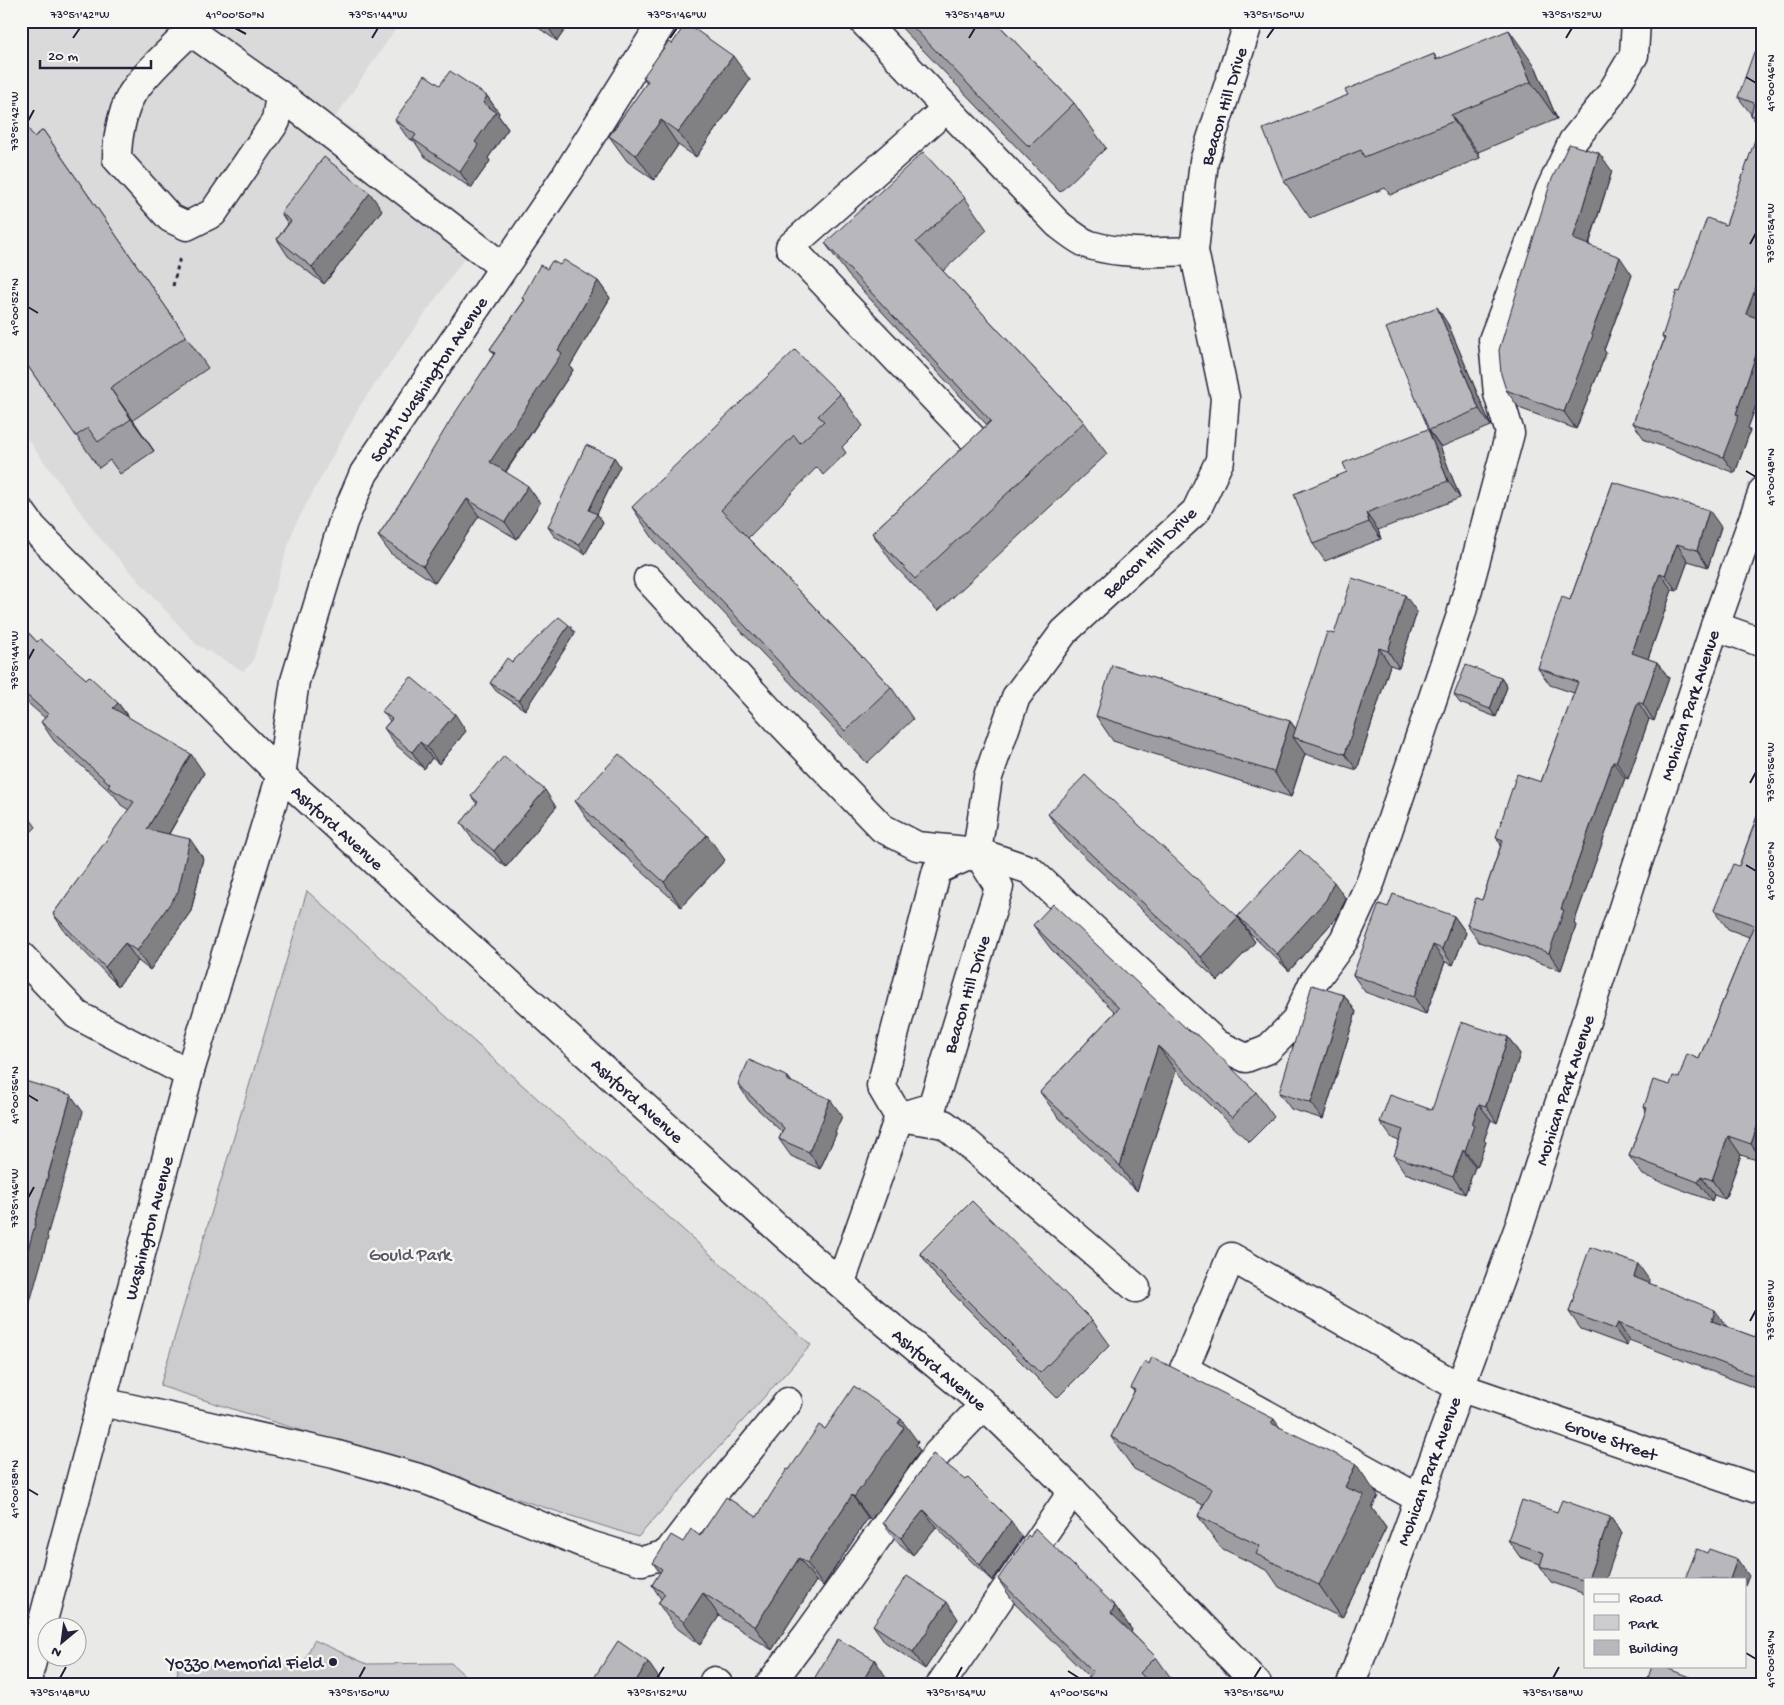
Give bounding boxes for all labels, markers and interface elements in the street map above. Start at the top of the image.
text: 73°51'42"W [50,9,109,23]
text: 41°00'50"N [206,9,264,23]
text: 73°51'44"W [348,9,407,23]
text: 73°51'46"W [646,9,707,23]
text: 73°51'48"W [944,9,1005,23]
text: 73°51'50"W [1243,9,1304,23]
text: 73°51'52"W [1541,9,1602,23]
scale bar [40,38,151,70]
street label: Beacon Hill Drive [1197,44,1254,169]
text: 20 m [48,48,78,66]
text: 41°00'46"N [1765,54,1779,112]
text: 73°51'42"W [9,92,23,151]
text: 73°51'54"W [1765,203,1779,264]
text: 41°00'52"N [9,278,23,336]
street label: South Washington Avenue [367,293,494,467]
text: 41°00'48"N [1765,448,1779,506]
street label: Beacon Hill Drive [1099,503,1203,605]
street label: Mohican Park Avenue [1657,627,1726,784]
text: 73°51'44"W [9,631,23,690]
text: 73°51'56"W [1765,742,1779,803]
street label: Ashford Avenue [286,782,387,876]
text: 41°00'50"N [1765,842,1779,900]
street label: Beacon Hill Drive [940,932,997,1057]
street label: Mohican Park Avenue [1532,1012,1601,1169]
street label: Ashford Avenue [586,1055,687,1149]
text: 41°00'56"N [9,1066,23,1124]
street label: Washington Avenue [121,1154,180,1303]
text: 73°51'46"W [9,1168,23,1229]
park label: Gould Park [369,1246,453,1267]
text: 73°51'58"W [1765,1280,1779,1341]
street label: Ashford Avenue [887,1325,991,1417]
street label: Mohican Park Avenue [1394,1394,1467,1549]
street label: Grove Street [1561,1416,1661,1468]
text: 41°00'58"N [9,1460,23,1518]
legend [1584,1578,1746,1668]
text: Road [1629,1590,1663,1608]
text: Park [1628,1616,1659,1634]
north arrow [38,1618,88,1668]
text: 41°00'54"N [1765,1630,1779,1688]
text: Building [1628,1640,1678,1658]
text: N [49,1642,65,1661]
place label: Yozzo Memorial Field [165,1654,324,1675]
marker: Yozzo Memorial Field [327,1656,339,1668]
text: 73°51'48"W [29,1687,90,1701]
text: 73°51'50"W [328,1687,389,1701]
text: 73°51'52"W [626,1687,687,1701]
text: 73°51'54"W [925,1687,986,1701]
text: 41°00'56"N [1050,1687,1108,1701]
text: 73°51'56"W [1223,1687,1284,1701]
text: 73°51'58"W [1522,1687,1583,1701]

